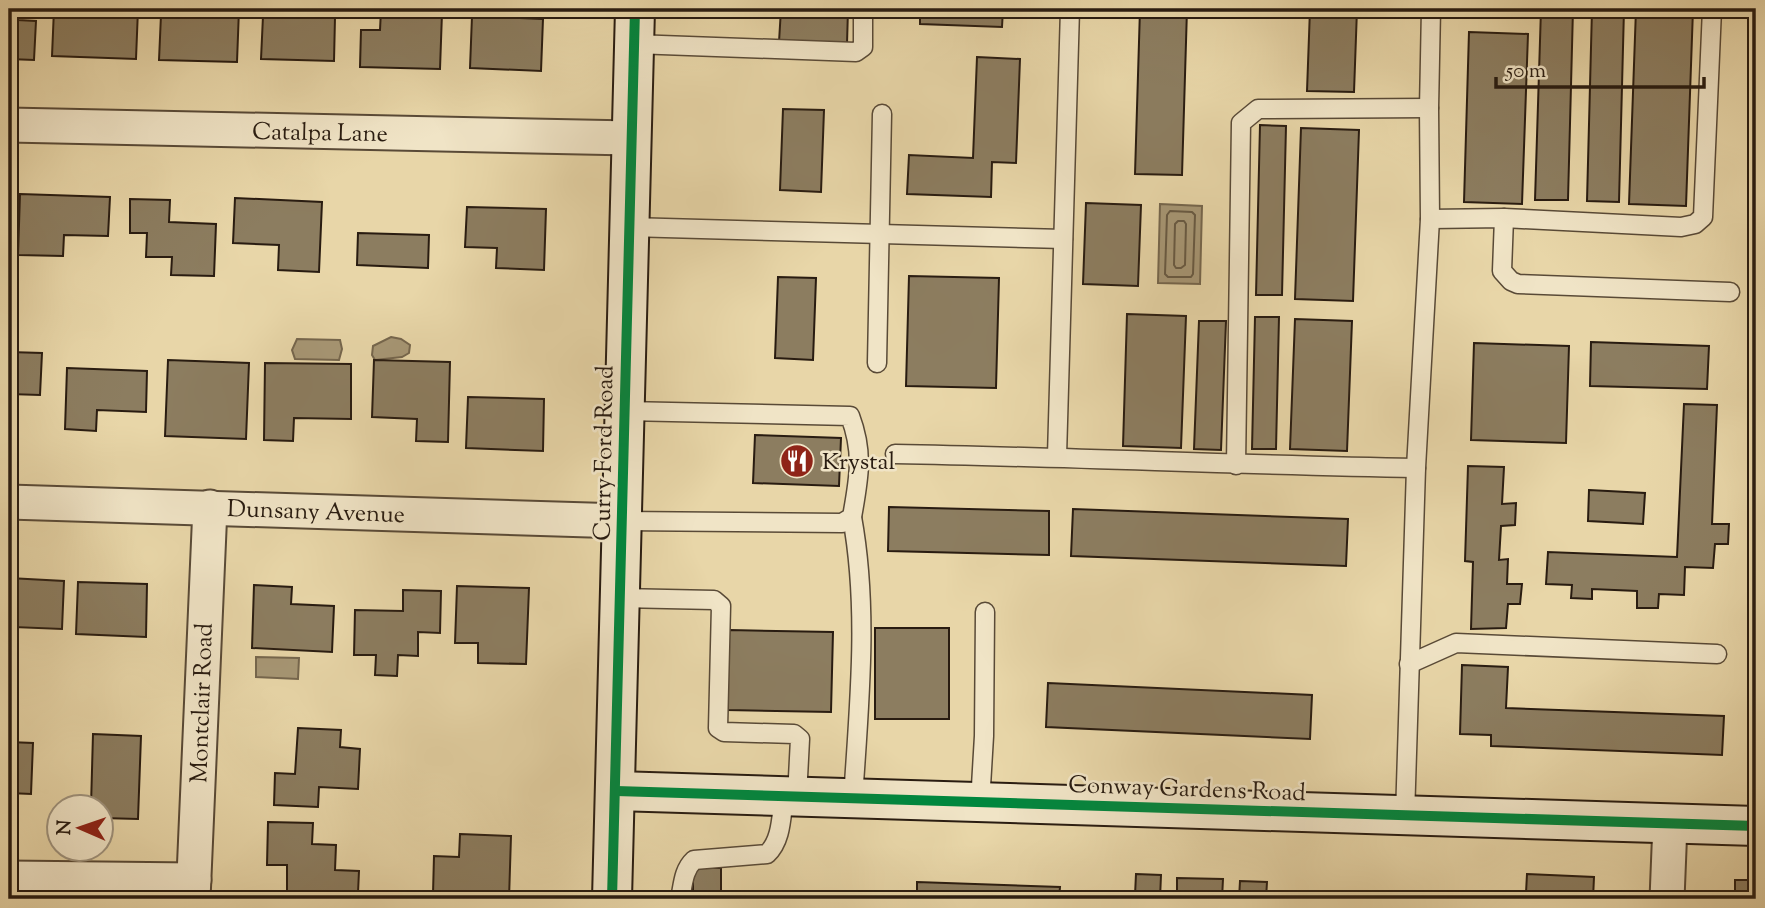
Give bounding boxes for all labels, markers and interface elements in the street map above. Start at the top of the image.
scale bar [1496,46,1704,90]
text: 50 m [1505,57,1546,87]
street label: Catalpa Lane [252,116,388,152]
street label: Curry Ford Road [586,365,624,541]
restaurant icon: Krystal [778,442,816,480]
place label: Krystal [822,446,896,480]
street label: Dunsany Avenue [226,493,406,533]
street label: Montclair Road [183,622,223,784]
street label: Conway Gardens Road [1068,769,1307,811]
north arrow [46,792,116,862]
text: N [52,819,79,836]

